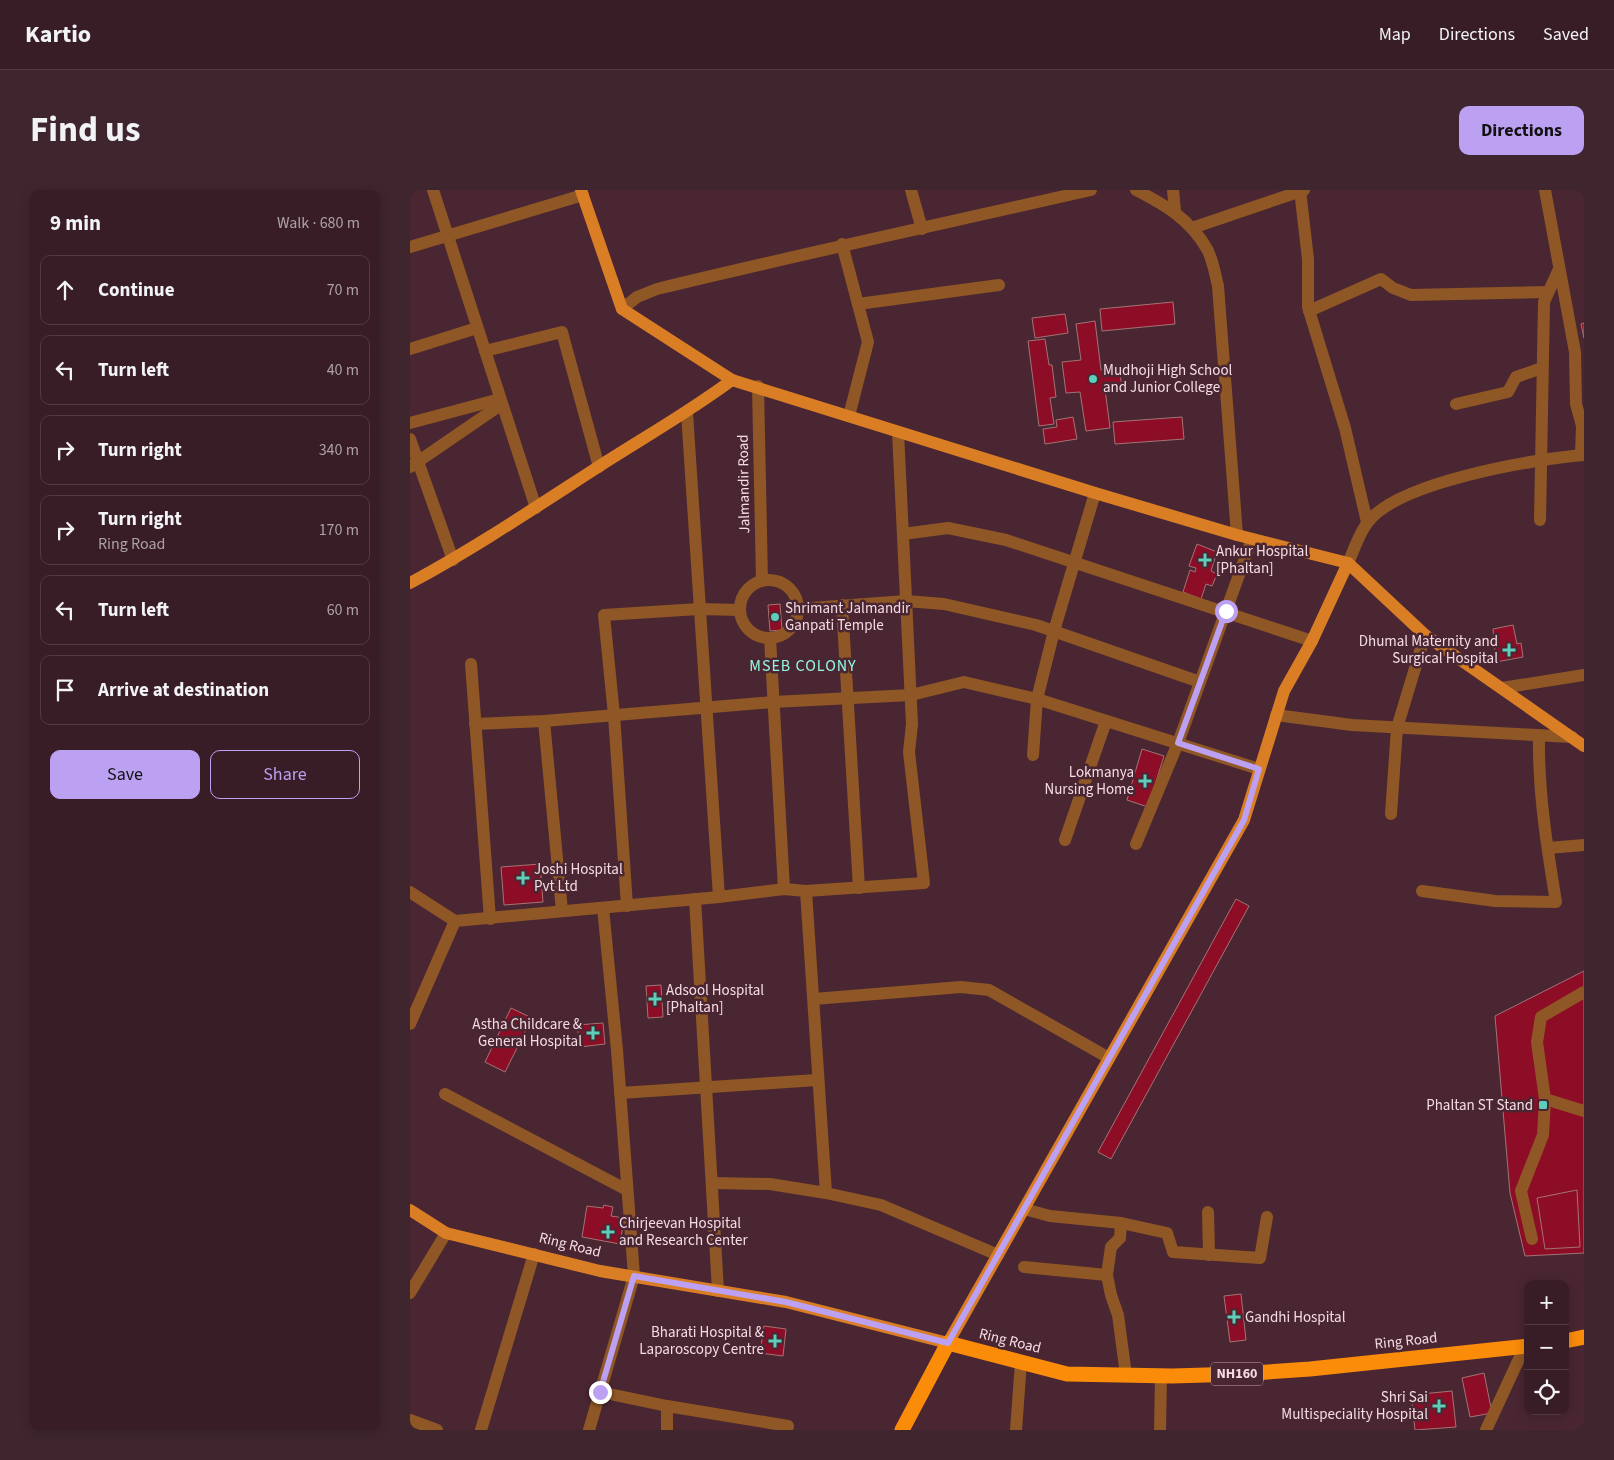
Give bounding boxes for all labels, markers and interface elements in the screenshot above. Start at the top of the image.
text: Kartio [25,17,91,52]
text: Map [1379,22,1411,47]
text: Directions [1439,22,1515,47]
text: Saved [1543,22,1589,47]
text: Find us [30,105,140,155]
button: Directions [1459,106,1584,155]
text: 9 min [50,208,101,238]
text: Walk · 680 m [277,212,360,234]
icon: ahead [51,276,79,304]
text: Continue [98,277,175,304]
text: 70 m [327,279,359,301]
icon: left [51,356,79,384]
text: Turn left [98,357,169,384]
text: 40 m [327,359,359,381]
place label: Mudhoji High School and Junior College [1103,360,1233,398]
marker: Mudhoji High School and Junior College [1087,373,1099,385]
street label: Jalmandir Road [733,434,755,534]
icon: right [51,436,79,464]
text: Turn right [98,437,182,464]
text: 340 m [319,439,359,461]
text: Turn right [98,506,182,533]
icon: right [51,516,79,544]
text: 170 m [319,519,359,541]
text: Ring Road [98,533,165,555]
place label: Ankur Hospital [Phaltan] [1216,541,1308,579]
marker: Ankur Hospital [Phaltan] [1198,553,1212,567]
icon: left [51,596,79,624]
text: Turn left [98,597,169,624]
place label: Shrimant Jalmandir Ganpati Temple [785,598,911,636]
text: 60 m [327,599,359,621]
route start [1215,600,1238,623]
marker: Shrimant Jalmandir Ganpati Temple [769,611,781,623]
place label: Dhumal Maternity and Surgical Hospital [1359,631,1498,669]
marker: Dhumal Maternity and Surgical Hospital [1502,643,1516,657]
district label: MSEB COLONY [749,655,857,677]
icon: arrive [51,676,79,704]
text: Arrive at destination [98,677,269,704]
button: Save [50,750,200,799]
button: Share [210,750,360,799]
place label: Lokmanya Nursing Home [1044,762,1134,800]
marker: Lokmanya Nursing Home [1138,774,1152,788]
place label: Joshi Hospital Pvt Ltd [534,859,623,897]
marker: Joshi Hospital Pvt Ltd [516,871,530,885]
place label: Adsool Hospital [Phaltan] [666,980,764,1018]
marker: Adsool Hospital [Phaltan] [648,992,662,1006]
place label: Astha Childcare & General Hospital [472,1014,582,1052]
marker: Astha Childcare & General Hospital [586,1026,600,1040]
place label: Phaltan ST Stand [1426,1095,1533,1116]
marker: Phaltan ST Stand [1537,1099,1549,1111]
place label: Chirjeevan Hospital and Research Center [619,1213,749,1251]
marker: Chirjeevan Hospital and Research Center [601,1225,615,1239]
street label: Ring Road [537,1227,603,1263]
map controls [1524,1280,1569,1415]
button: + [1524,1280,1569,1325]
place label: Gandhi Hospital [1245,1307,1346,1328]
marker: Gandhi Hospital [1227,1310,1241,1324]
place label: Bharati Hospital & Laparoscopy Centre [639,1322,764,1360]
street label: Ring Road [977,1323,1043,1359]
button: − [1524,1325,1569,1370]
street label: Ring Road [1373,1327,1439,1355]
marker: Bharati Hospital & Laparoscopy Centre [768,1334,782,1348]
road number: NH160 [1211,1362,1263,1386]
button: locate [1524,1370,1569,1415]
route end [589,1381,612,1404]
place label: Shri Sai Multispeciality Hospital [1281,1387,1428,1425]
marker: Shri Sai Multispeciality Hospital [1432,1399,1446,1413]

